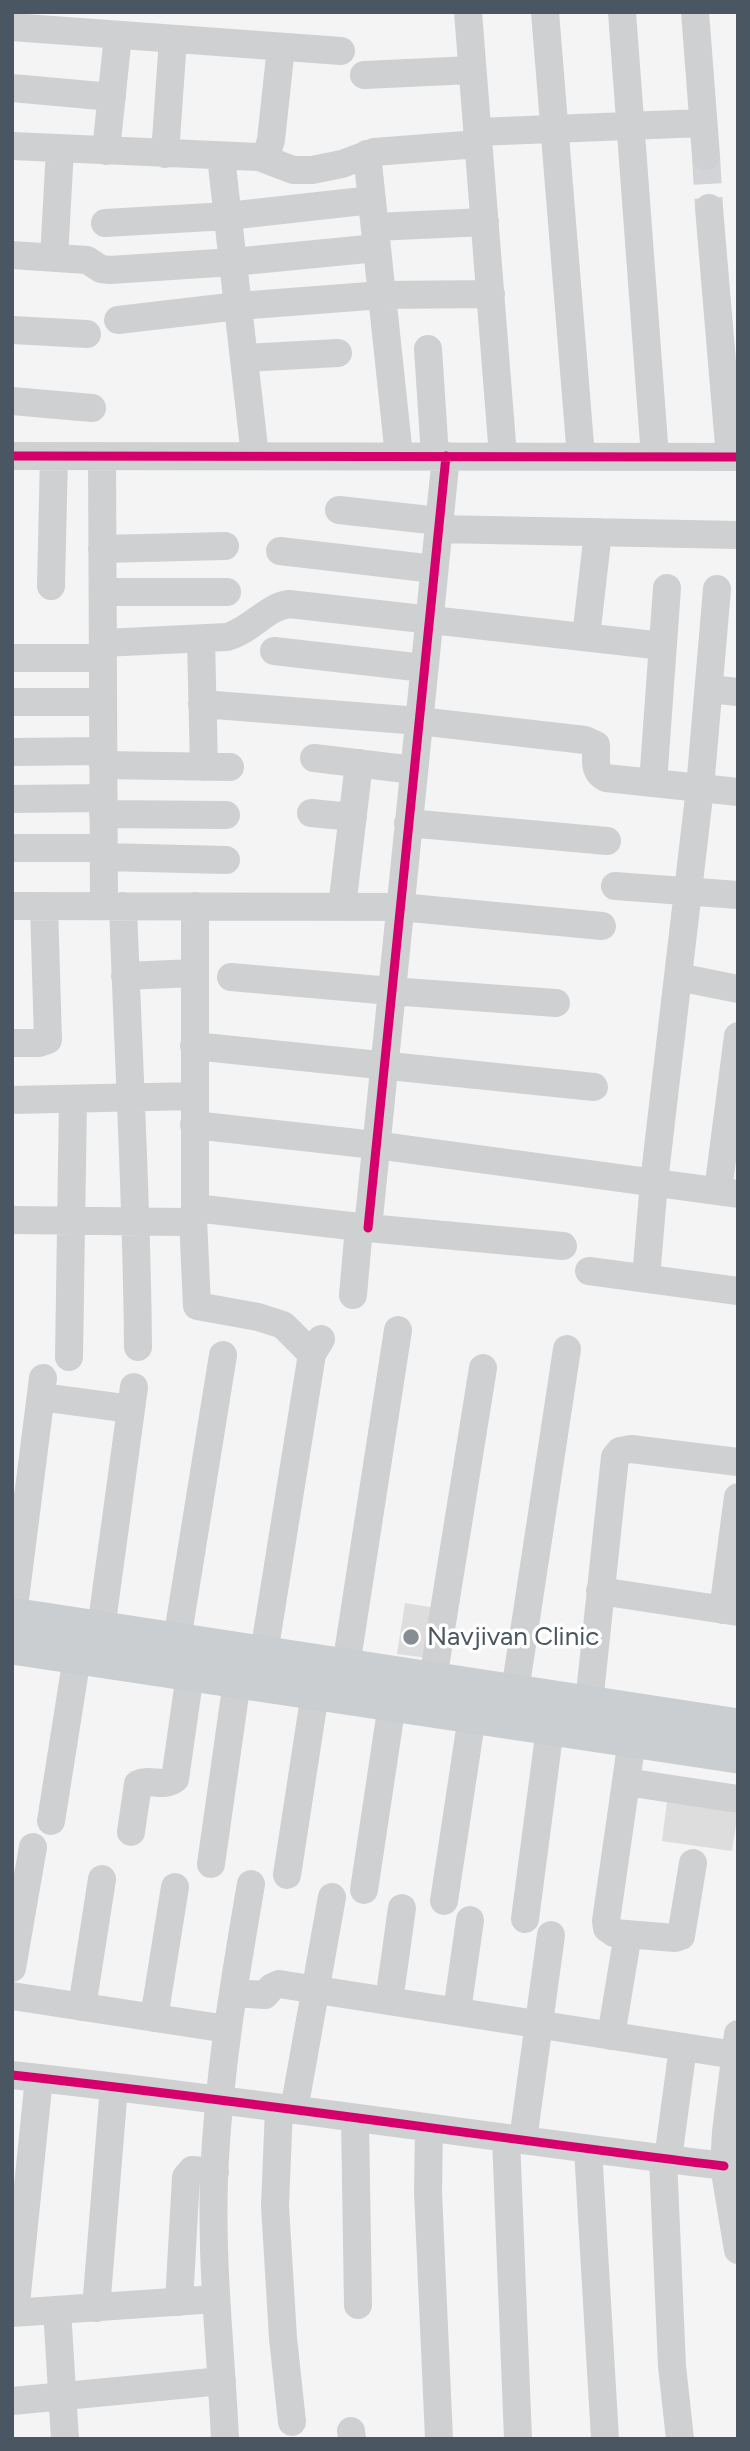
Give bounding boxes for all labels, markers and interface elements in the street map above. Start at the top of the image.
place label: Navjivan Clinic [427,1621,599,1653]
marker: Navjivan Clinic [401,1627,421,1647]

